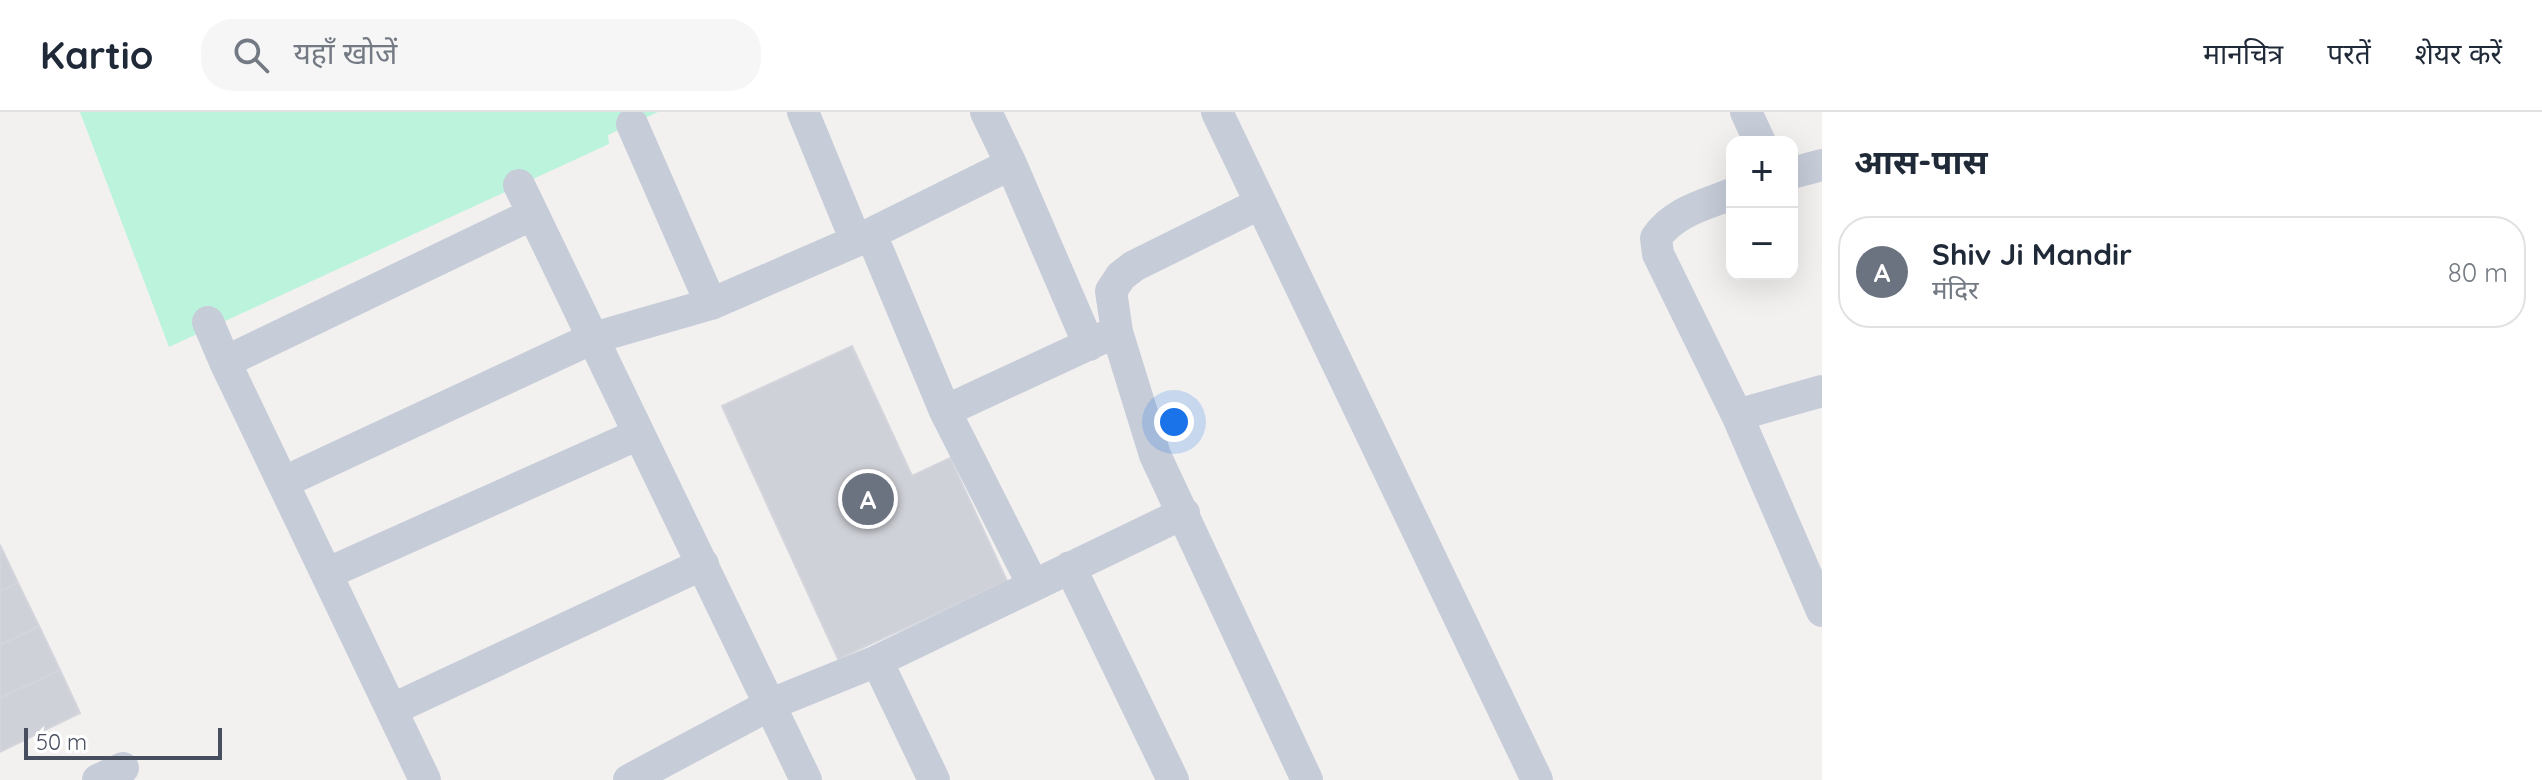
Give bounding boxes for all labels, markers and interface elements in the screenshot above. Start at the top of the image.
search box [201,19,761,91]
text: Kartio [40,31,153,79]
icon: search [229,33,273,77]
text: यहाँ खोजें [293,34,397,72]
text: मानचित्र [2203,36,2283,71]
text: परतें [2327,36,2371,71]
text: शेयर करें [2415,36,2502,71]
map controls [1726,136,1798,280]
button: + [1726,136,1798,208]
text: आस-पास [1854,140,1988,183]
button: − [1726,208,1798,280]
text: Shiv Ji Mandir [1932,235,2132,273]
text: A [1874,256,1890,289]
text: 80 m [2448,256,2508,289]
text: मंदिर [1932,273,1979,306]
your location [1154,402,1194,442]
pin: A [842,469,894,529]
scale bar [24,724,222,760]
text: 50 m [36,728,87,756]

